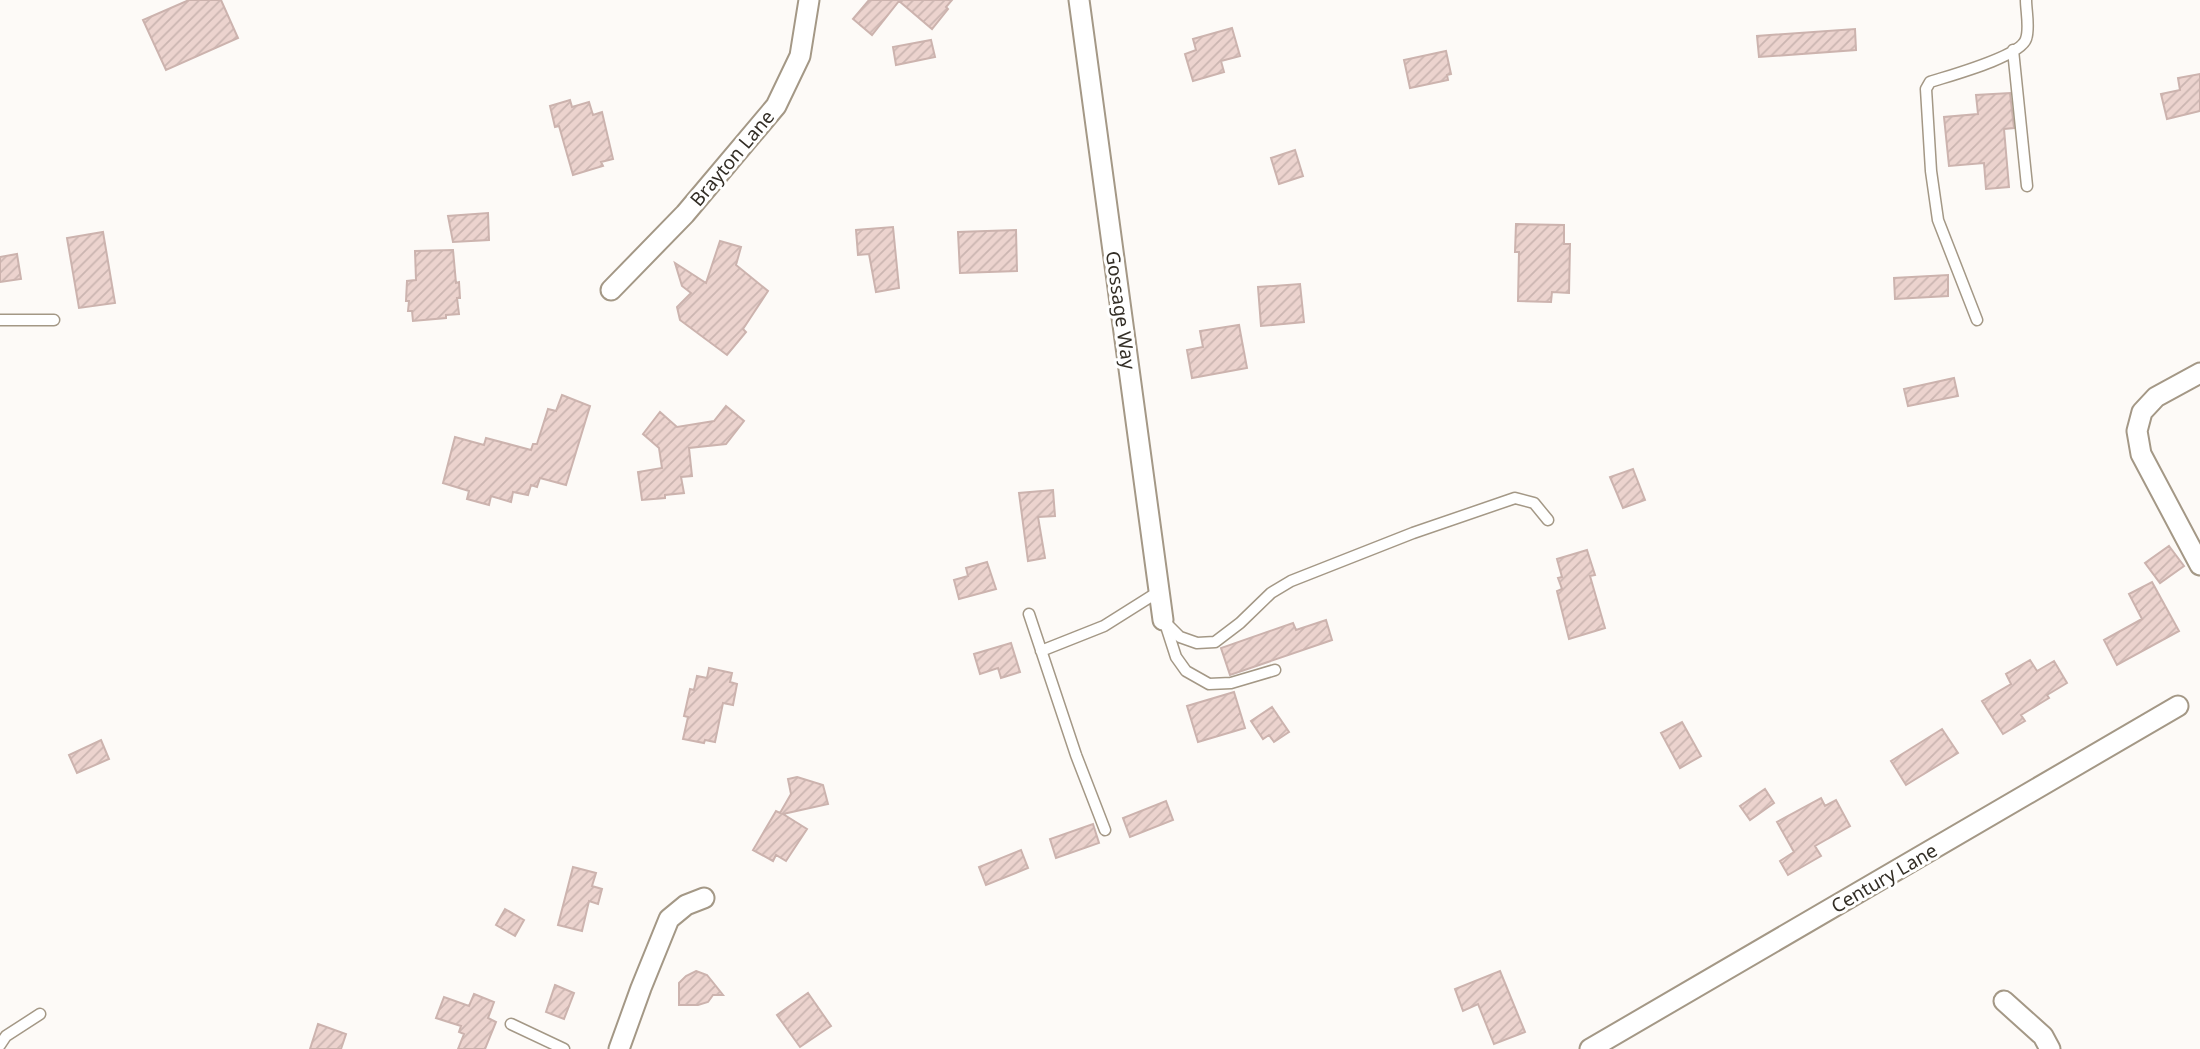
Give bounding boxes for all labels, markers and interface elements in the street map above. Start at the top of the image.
street label: Brayton Lane [684,104,780,212]
street label: Gossage Way [1100,249,1142,371]
street label: Century Lane [1826,837,1942,919]

